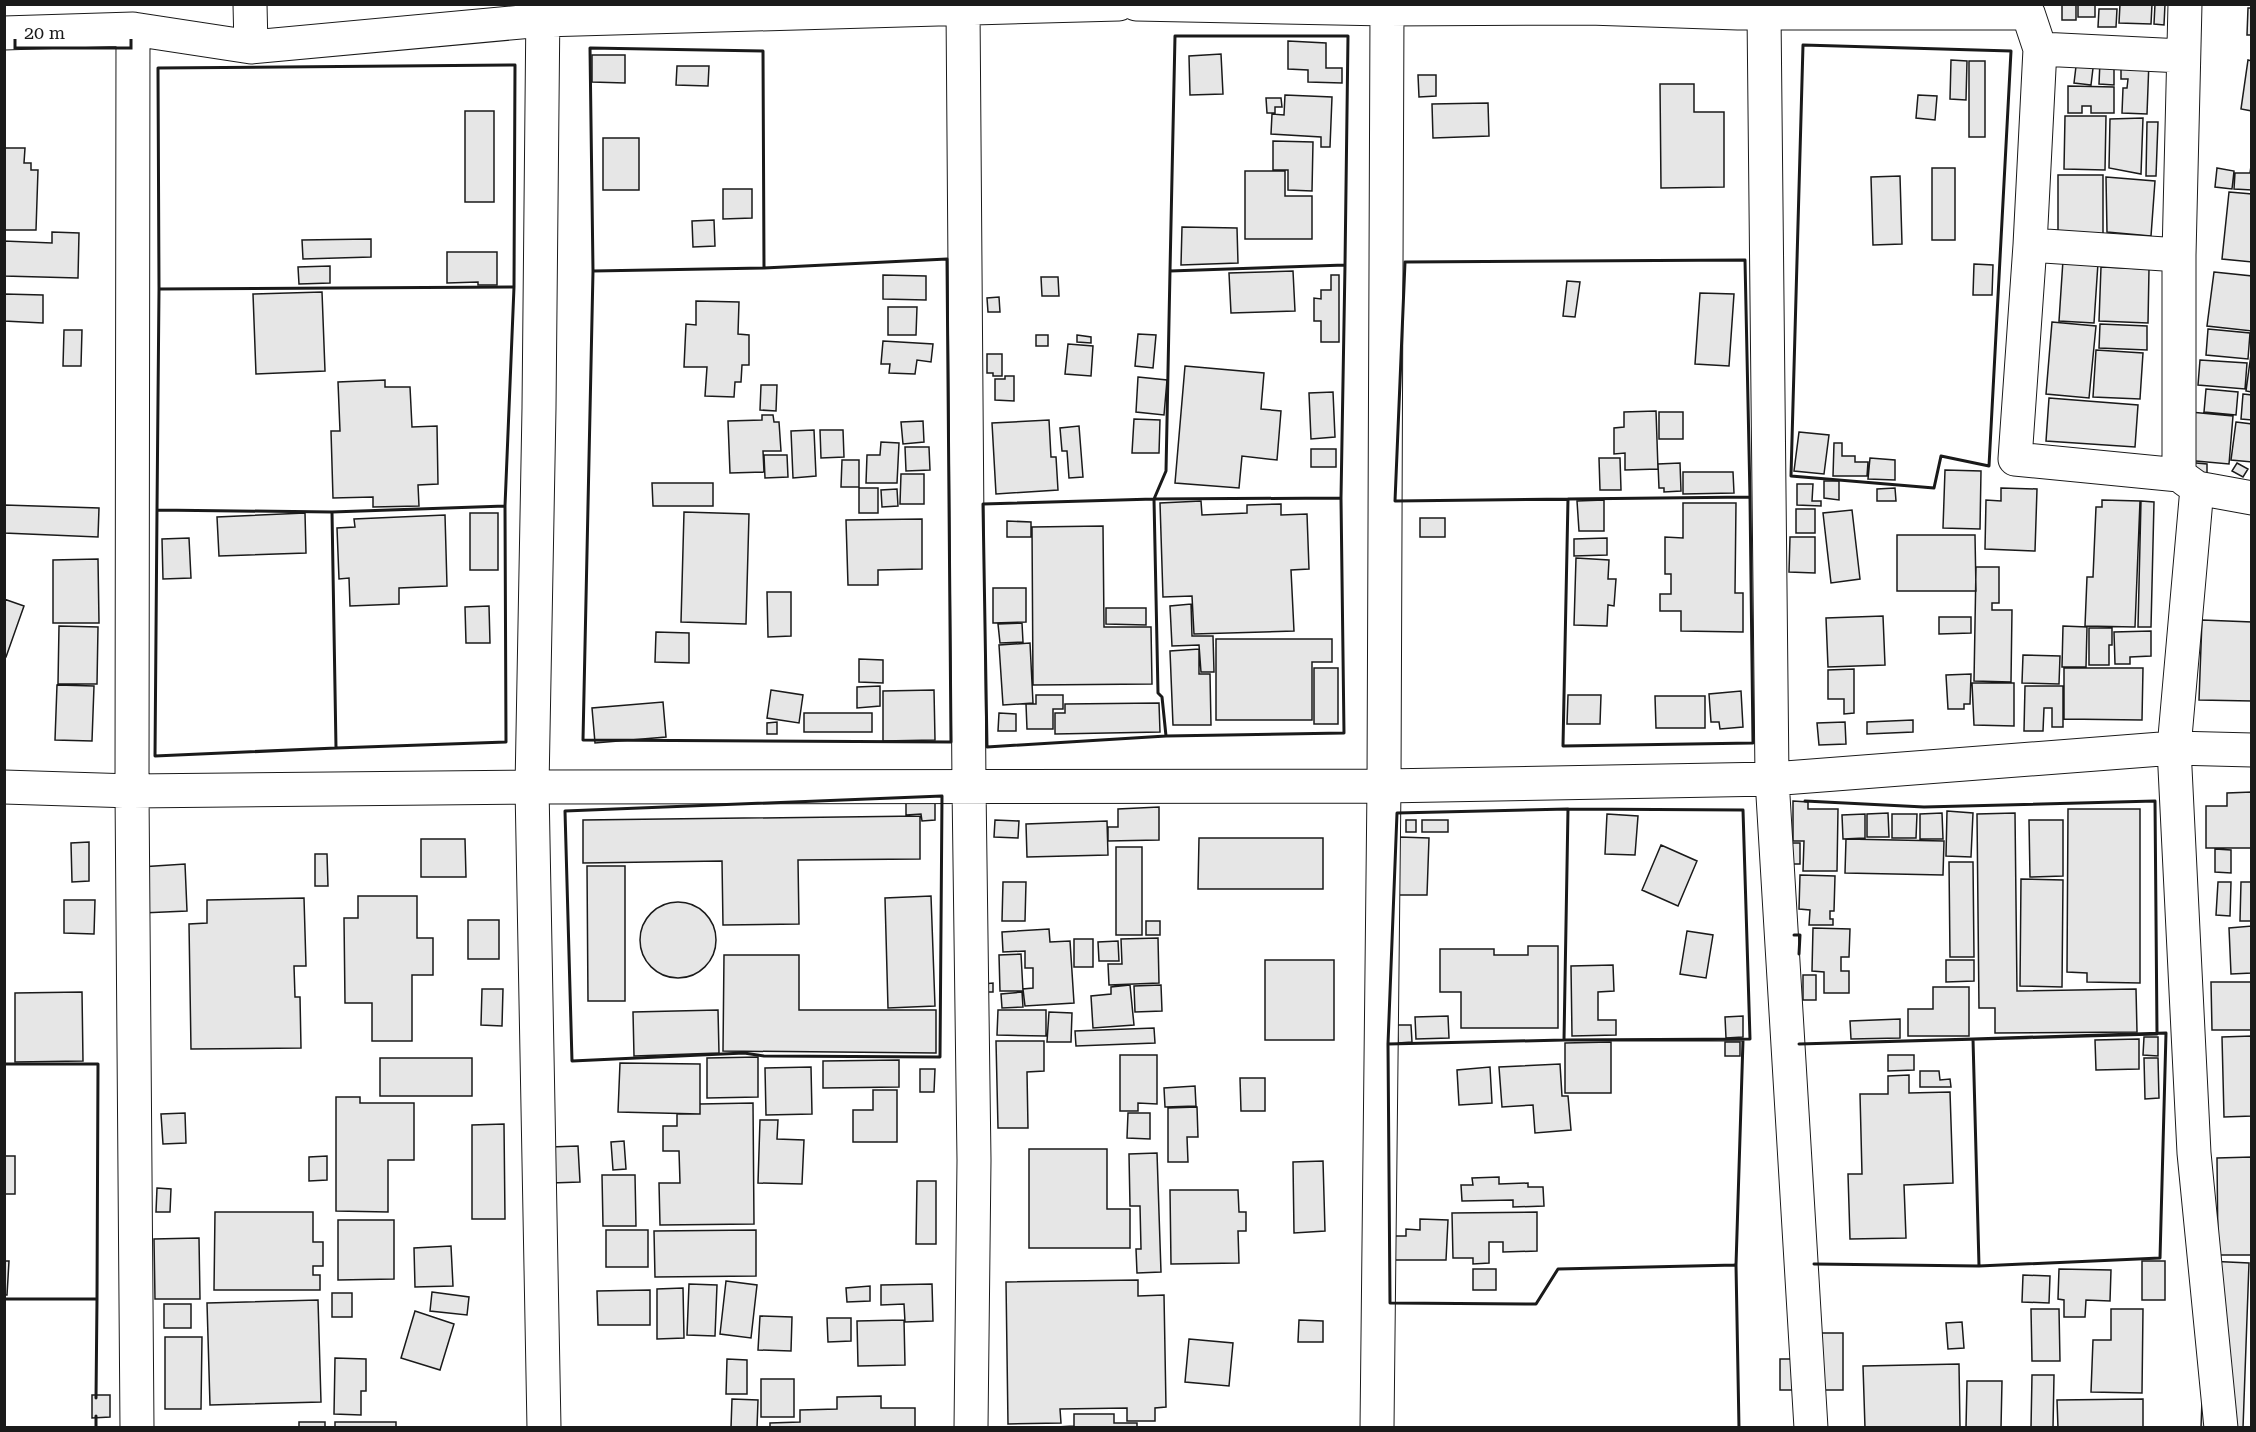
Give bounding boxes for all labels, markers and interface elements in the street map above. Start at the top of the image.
scale bar [15,12,130,50]
text: 20 m [24,22,65,43]

